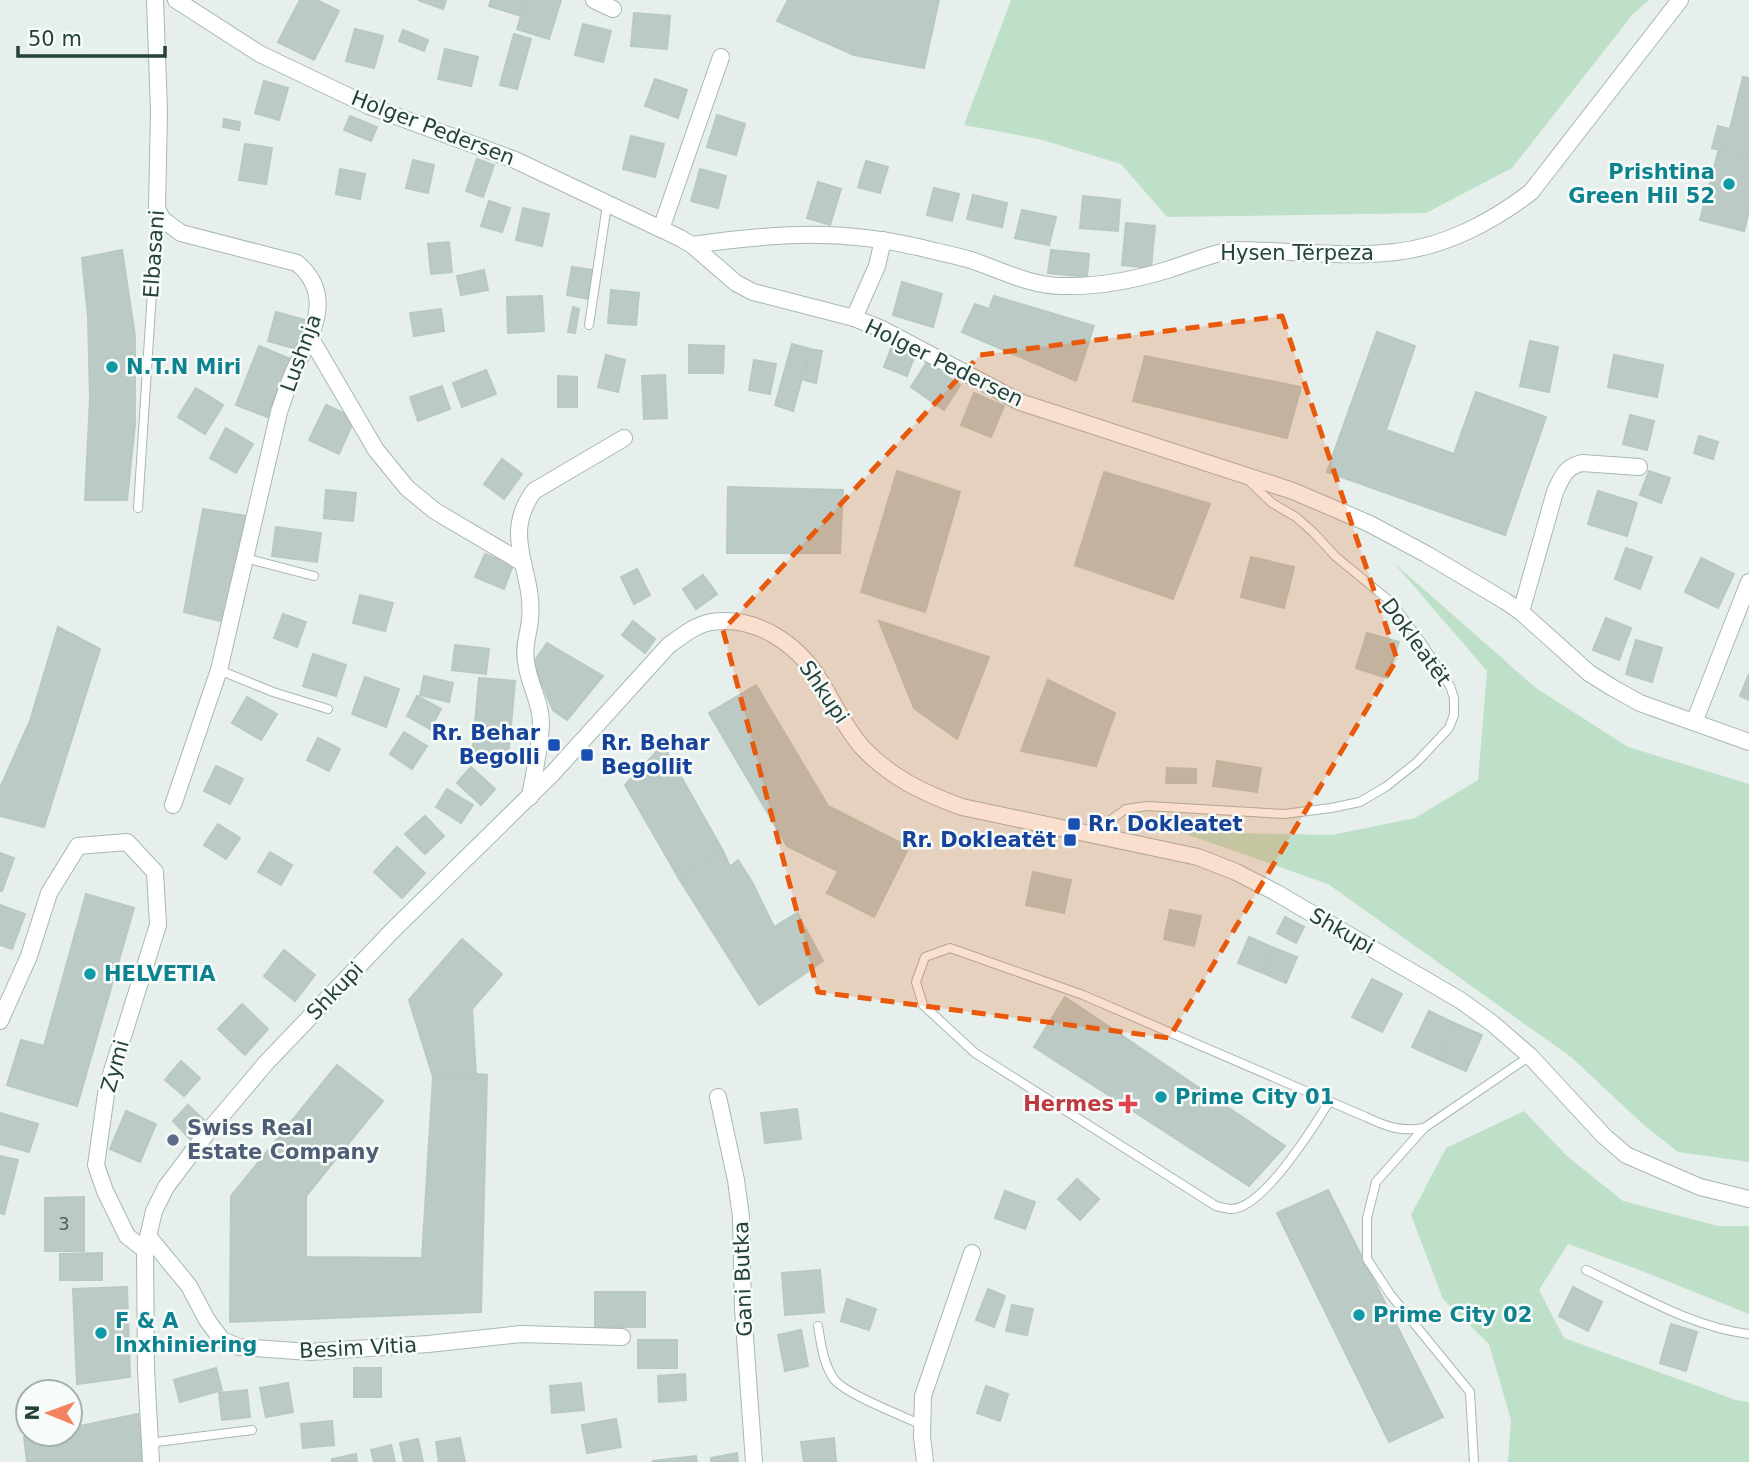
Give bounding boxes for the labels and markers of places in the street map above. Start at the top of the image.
place label: Prishtina Green Hil 52 [1568,160,1715,208]
marker: Prishtina Green Hil 52 [1721,176,1737,192]
place label: N.T.N Miri [126,355,241,379]
marker: N.T.N Miri [104,359,120,375]
place label: Rr. Behar Begolli [431,721,541,769]
place label: Rr. Behar Begollit [601,731,710,779]
marker: Rr. Behar Begolli [546,737,562,753]
marker: Rr. Behar Begollit [579,747,595,763]
place label: Rr. Dokleatet [1088,812,1243,836]
marker: Rr. Dokleatet [1066,816,1082,832]
place label: Rr. Dokleatët [901,828,1056,852]
marker: Rr. Dokleatët [1062,832,1078,848]
place label: HELVETIA [104,962,216,986]
marker: HELVETIA [82,966,98,982]
place label: Prime City 01 [1175,1085,1334,1109]
marker: Prime City 01 [1153,1089,1169,1105]
place label: Hermes [1023,1092,1114,1116]
marker: Hermes [1120,1096,1136,1112]
place label: Swiss Real Estate Company [187,1116,380,1164]
marker: Swiss Real Estate Company [165,1132,181,1148]
place label: Prime City 02 [1373,1303,1532,1327]
marker: Prime City 02 [1351,1307,1367,1323]
place label: F & A Inxhiniering [115,1309,257,1357]
marker: F & A Inxhiniering [93,1325,109,1341]

